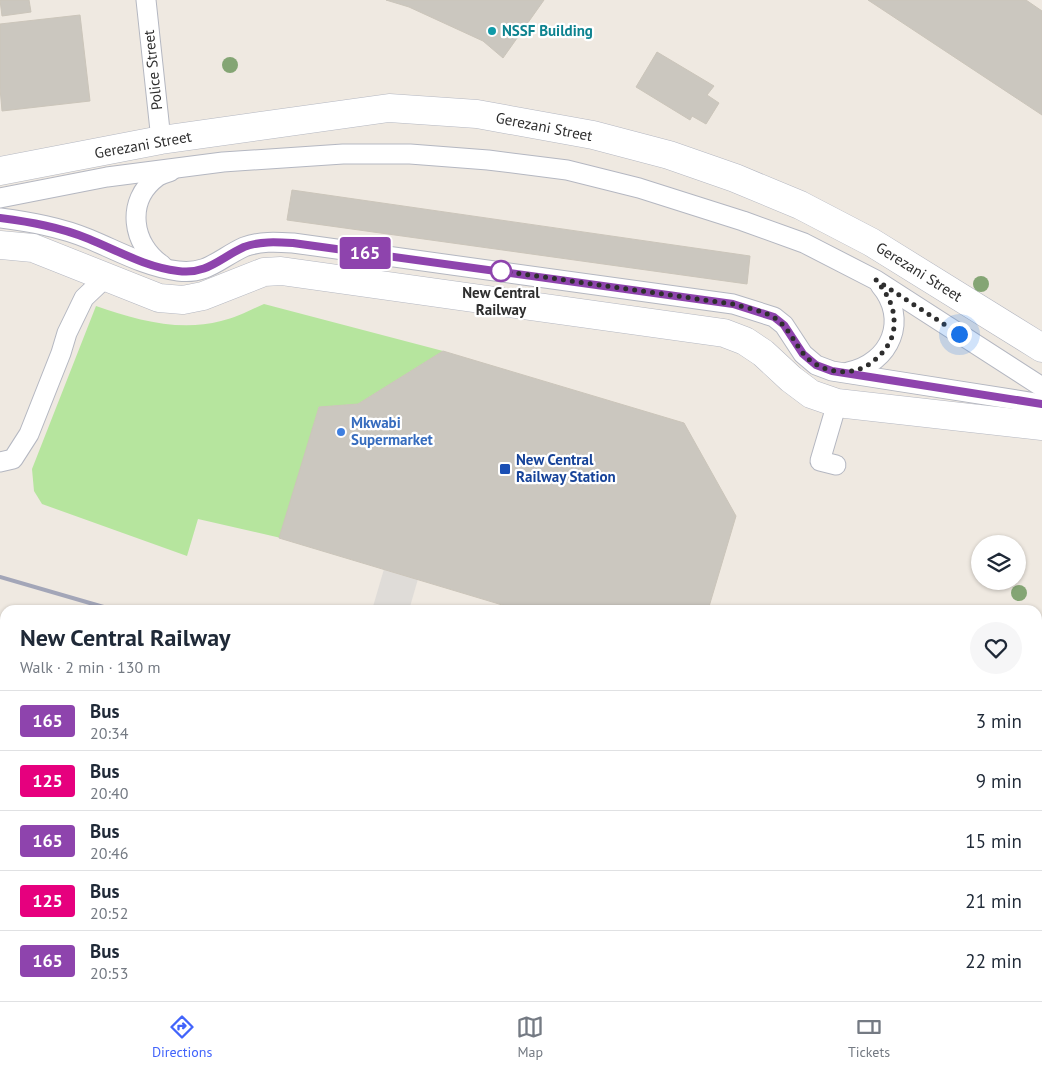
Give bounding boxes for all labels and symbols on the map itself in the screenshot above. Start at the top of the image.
place label: NSSF Building [502,21,593,40]
marker: NSSF Building [486,25,498,37]
street label: Police Street [139,29,166,111]
street label: Gerezani Street [494,108,594,145]
street label: Gerezani Street [93,127,193,162]
line badge: 165 [336,237,394,269]
street label: Gerezani Street [873,238,966,306]
marker: New Central Railway [490,260,512,282]
place label: New Central Railway [462,283,540,319]
your location [947,322,972,347]
place label: Mkwabi Supermarket [351,413,434,449]
marker: Mkwabi Supermarket [335,426,347,438]
place label: New Central Railway Station [516,450,616,486]
marker: New Central Railway Station [498,462,512,476]

